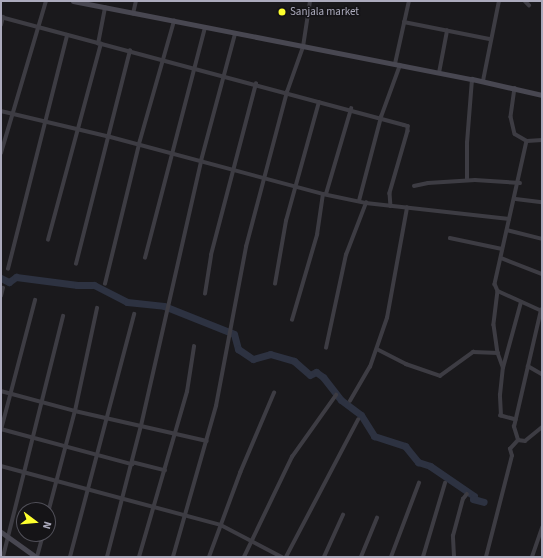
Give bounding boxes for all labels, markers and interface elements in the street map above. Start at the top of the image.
place label: Sanjala market [290,5,359,19]
marker: Sanjala market [277,7,287,17]
north arrow [16,502,56,542]
text: N [39,520,55,531]

